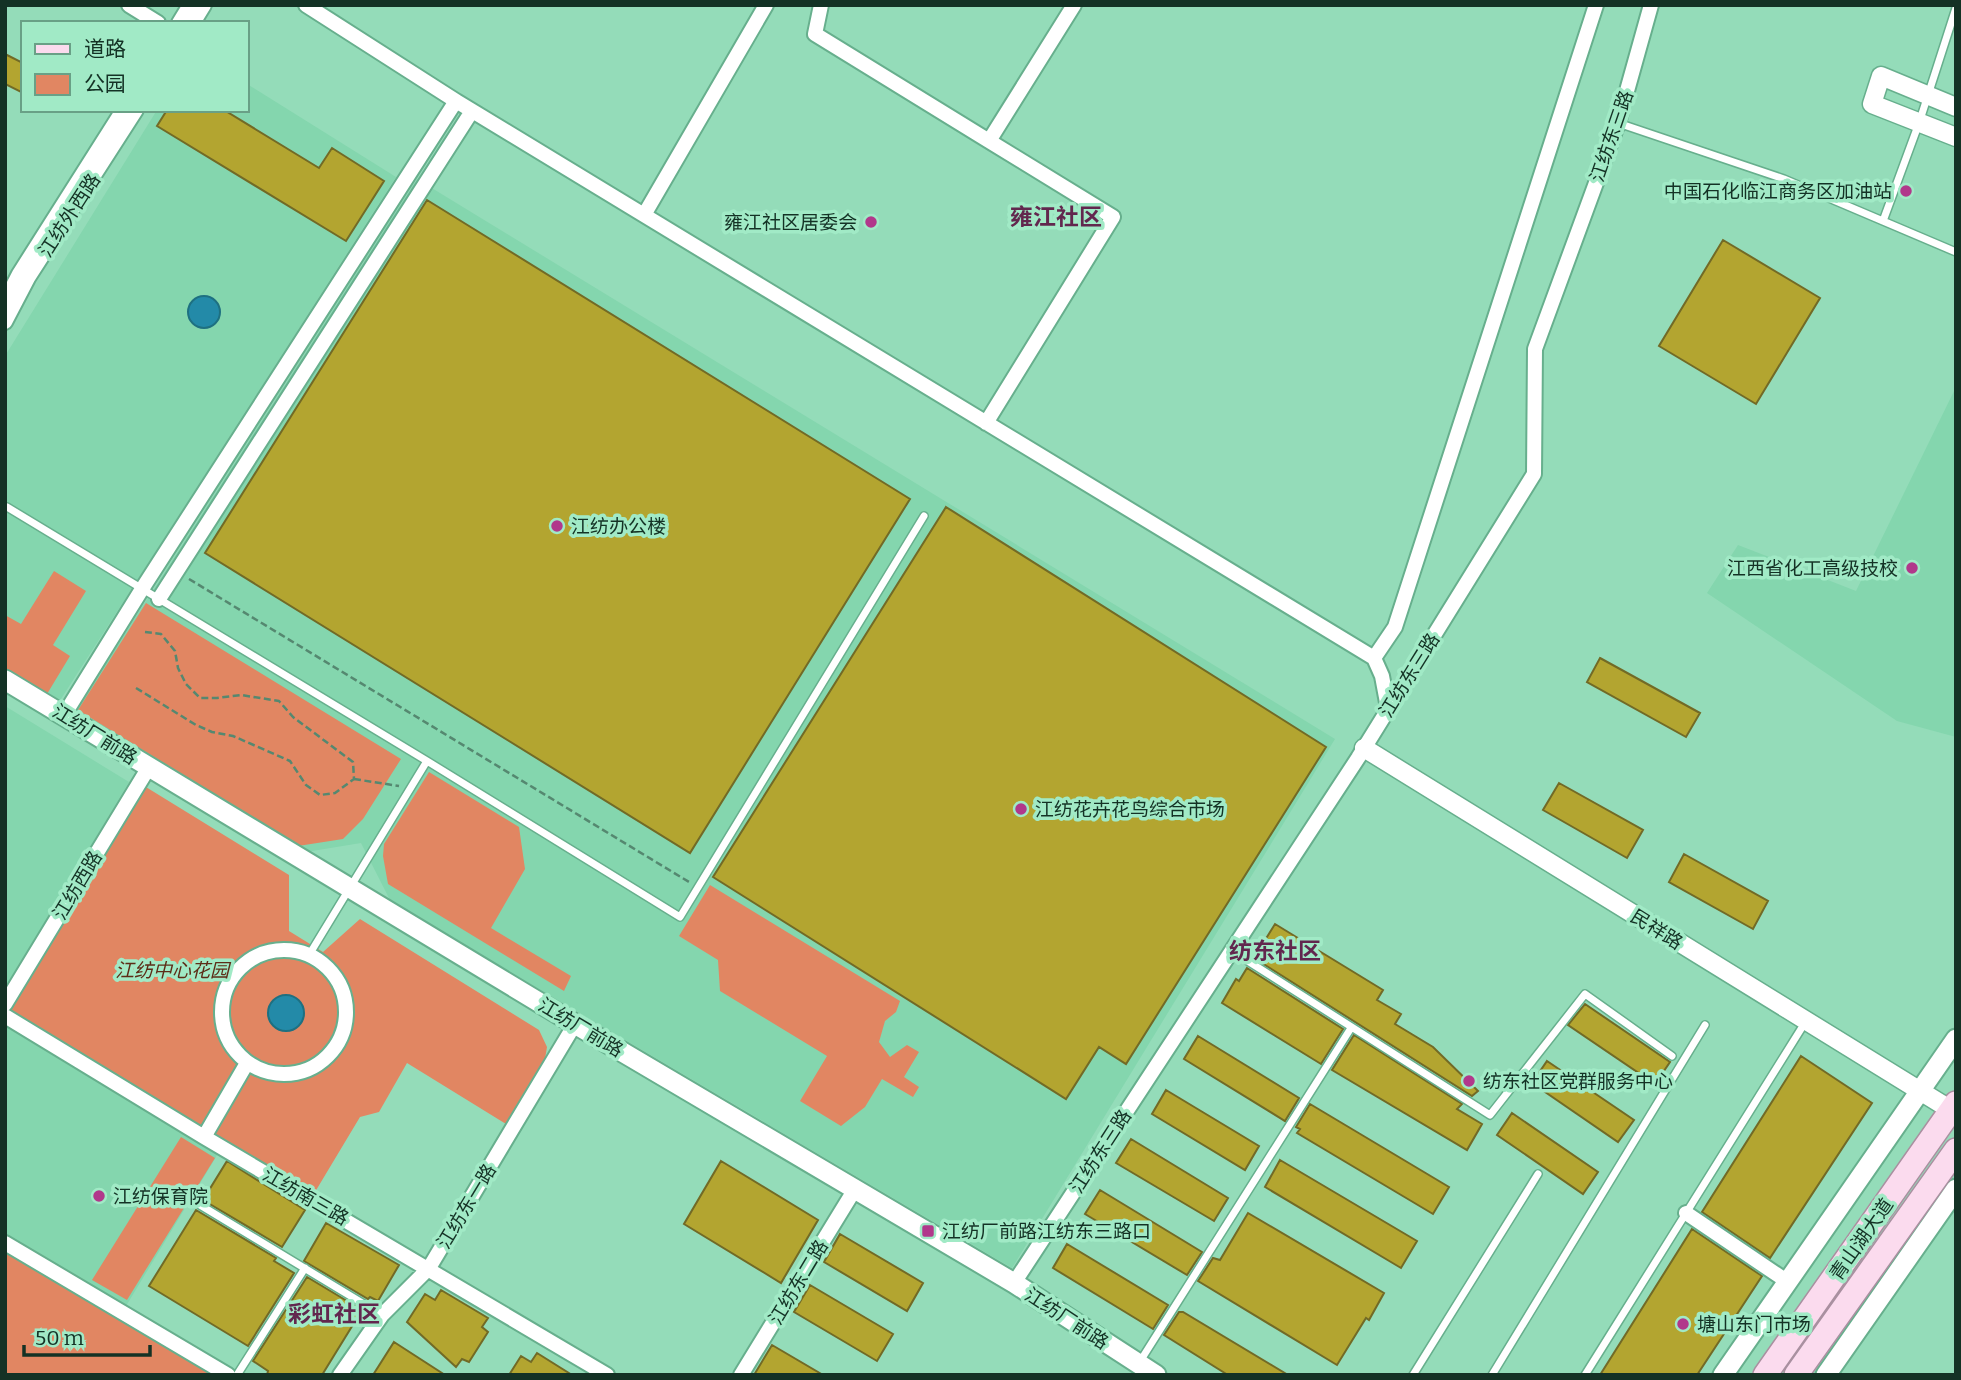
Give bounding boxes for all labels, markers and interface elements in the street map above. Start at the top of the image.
legend [21,21,248,112]
text: 道路 [84,36,126,62]
text: 公园 [84,71,126,97]
street label: 江纺东三路 [1585,87,1638,185]
street label: 江纺外西路 [34,169,105,261]
place label: 中国石化临江商务区加油站 [1664,180,1892,203]
marker: 中国石化临江商务区加油站 [1898,183,1914,199]
district label: 雍江社区 [1010,203,1102,231]
place label: 雍江社区居委会 [724,211,857,234]
marker: 雍江社区居委会 [863,214,879,230]
place label: 江纺办公楼 [571,515,666,538]
marker: 江纺办公楼 [549,518,565,534]
place label: 江西省化工高级技校 [1727,557,1898,580]
marker: 江西省化工高级技校 [1904,560,1920,576]
street label: 江纺东三路 [1374,629,1444,722]
street label: 江纺厂前路 [48,699,141,769]
place label: 江纺花卉花鸟综合市场 [1035,798,1225,821]
marker: 江纺花卉花鸟综合市场 [1013,801,1029,817]
street label: 江纺西路 [48,847,107,924]
street label: 民祥路 [1626,905,1687,954]
district label: 纺东社区 [1229,937,1321,965]
park label: 江纺中心花园 [115,959,232,982]
street label: 江纺厂前路 [534,993,627,1062]
place label: 纺东社区党群服务中心 [1483,1070,1673,1093]
marker: 纺东社区党群服务中心 [1461,1073,1477,1089]
street label: 江纺东三路 [1065,1105,1136,1197]
street label: 江纺东一路 [432,1160,501,1253]
street label: 江纺南三路 [259,1163,353,1230]
place label: 江纺保育院 [113,1185,208,1208]
marker: 江纺保育院 [91,1188,107,1204]
street label: 青山湖大道 [1825,1194,1898,1285]
place label: 江纺厂前路江纺东三路口 [942,1220,1151,1243]
marker: 江纺厂前路江纺东三路口 [920,1223,936,1239]
street label: 江纺东二路 [764,1236,833,1329]
street label: 江纺厂前路 [1021,1283,1113,1354]
district label: 彩虹社区 [288,1300,380,1328]
place label: 塘山东门市场 [1697,1313,1811,1336]
scale bar [24,1314,150,1358]
marker: 塘山东门市场 [1675,1316,1691,1332]
text: 50 m [35,1325,84,1351]

